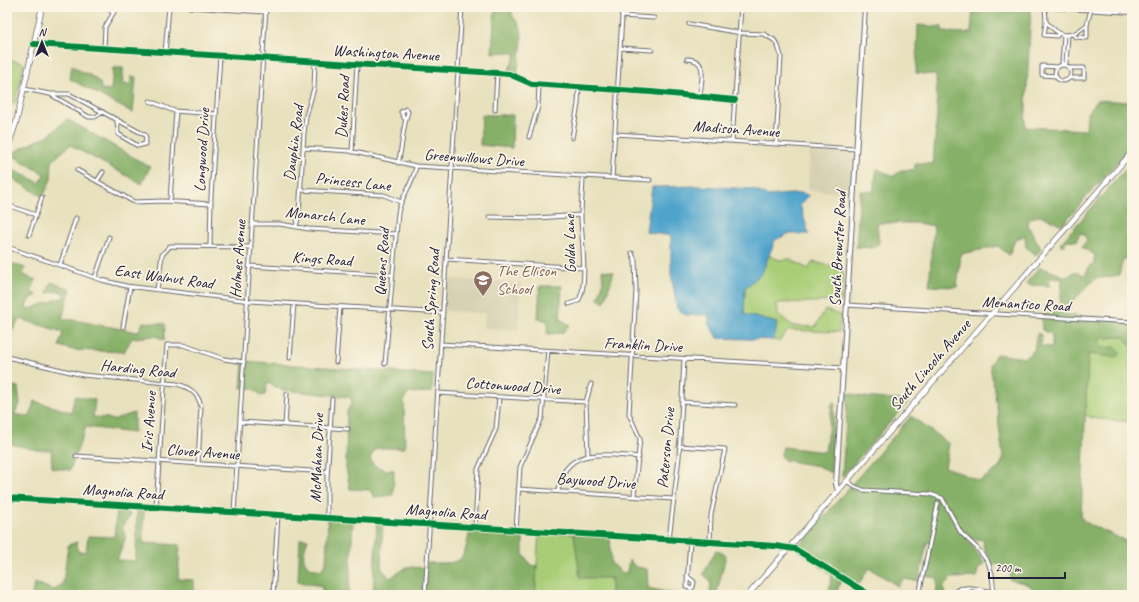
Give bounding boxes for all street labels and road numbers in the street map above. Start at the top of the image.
street label: Washington Avenue [333,40,441,66]
street label: Dukes Road [331,73,355,139]
street label: Dauphin Road [279,101,309,182]
street label: Longwood Drive [190,106,214,192]
street label: Madison Avenue [692,116,782,142]
street label: Greenwillows Drive [424,145,526,172]
street label: Princess Lane [315,168,393,196]
street label: South Brewster Road [825,188,851,307]
street label: Monarch Lane [284,202,367,230]
street label: Golda Lane [559,213,581,273]
street label: Holmes Avenue [225,217,251,299]
street label: Queens Road [370,225,395,296]
street label: South Spring Road [417,246,445,352]
street label: Kings Road [291,247,355,271]
street label: East Walnut Road [113,260,217,294]
street label: Menantico Road [982,292,1073,316]
street label: South Lincoln Avenue [885,314,976,415]
street label: Franklin Drive [603,333,684,357]
street label: Harding Road [100,355,179,383]
street label: Cottonwood Drive [465,373,563,399]
street label: Iris Avenue [137,389,161,453]
street label: Paterson Drive [653,405,680,489]
street label: McMahan Drive [305,411,329,503]
street label: Clover Avenue [166,439,242,465]
street label: Baywood Drive [556,468,638,494]
street label: Magnolia Road [82,479,167,505]
street label: Magnolia Road [405,499,490,525]

